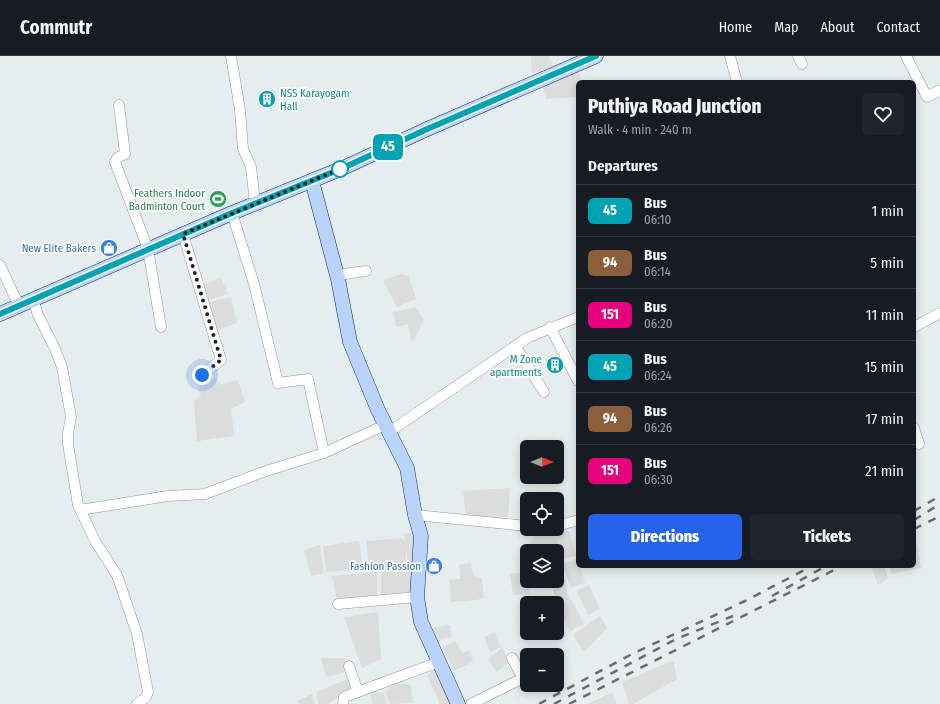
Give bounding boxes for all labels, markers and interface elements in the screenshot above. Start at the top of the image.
text: Commutr [20,16,92,39]
text: Home [719,19,752,36]
text: Map [774,19,798,36]
text: About [820,19,855,36]
text: Contact [877,19,920,36]
place label: NSS Karayogam Hall [280,87,349,113]
building icon: NSS Karayogam Hall [257,89,277,109]
button: heart [862,93,904,135]
text: Puthiya Road Junction [588,95,761,118]
text: Walk · 4 min · 240 m [588,122,692,137]
line badge: 45 [370,134,406,160]
text: 45 [381,138,395,155]
text: Departures [588,157,658,175]
unlabelled marker [331,160,349,178]
place label: Feathers Indoor Badminton Court [129,187,205,213]
sports icon: Feathers Indoor Badminton Court [208,189,228,209]
text: Bus [644,194,667,212]
text: 45 [603,202,617,219]
text: 1 min [871,202,904,220]
text: 06:10 [644,212,671,227]
shop icon: New Elite Bakers [99,238,119,258]
place label: New Elite Bakers [22,242,96,255]
text: Bus [644,246,667,264]
text: 94 [603,254,617,271]
text: 5 min [870,254,904,272]
text: 06:14 [644,264,671,279]
text: Bus [644,298,667,316]
text: 151 [601,306,619,323]
text: 11 min [866,306,904,324]
text: 06:20 [644,316,672,331]
text: Bus [644,350,667,368]
place label: M Zone apartments [490,353,542,379]
building icon: M Zone apartments [545,355,565,375]
text: 45 [603,358,617,375]
text: 15 min [865,358,904,376]
your location [192,365,212,385]
text: 06:24 [644,368,672,383]
text: Bus [644,402,667,420]
text: 94 [603,410,617,427]
text: 17 min [865,410,904,428]
text: 06:26 [644,420,672,435]
north arrow [520,440,564,484]
map controls [520,440,564,692]
text: Bus [644,454,667,472]
text: 151 [601,462,619,479]
text: 21 min [865,462,904,480]
text: 06:30 [644,472,673,487]
button: locate [520,492,564,536]
button: Directions [588,514,742,560]
button: Tickets [750,514,904,560]
button: layers [520,544,564,588]
shop icon: Fashion Passion [424,556,444,576]
place label: Fashion Passion [350,560,421,573]
button: + [520,596,564,640]
button: − [520,648,564,692]

